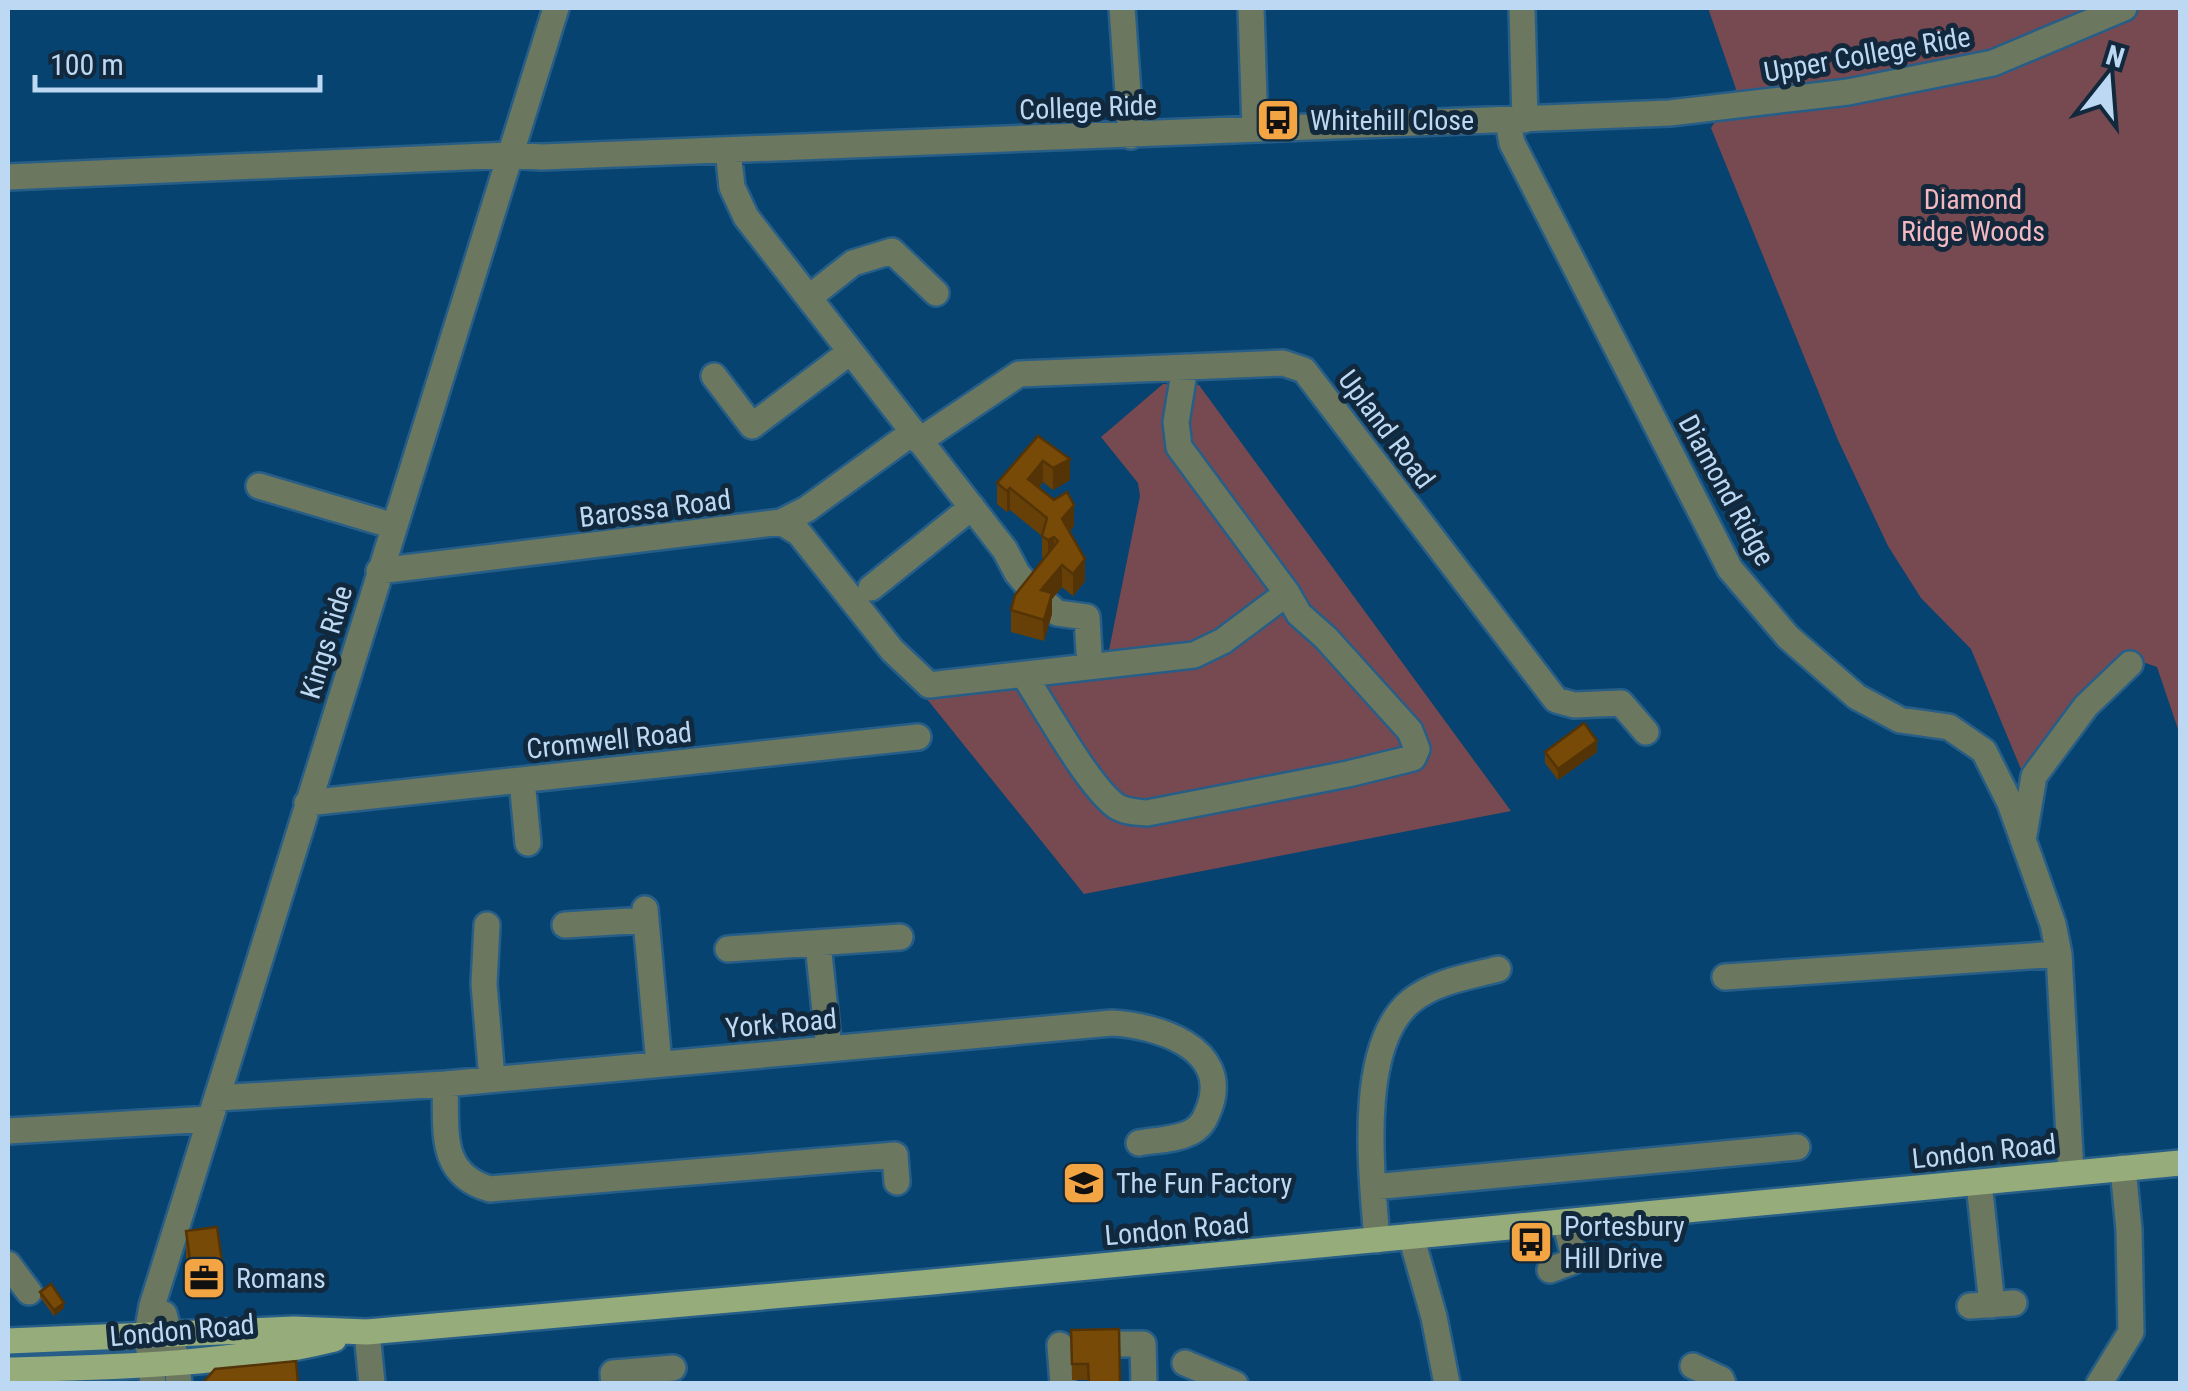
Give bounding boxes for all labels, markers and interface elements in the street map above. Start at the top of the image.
street label: Upper College Ride [1761,20,1973,89]
scale bar [35,30,320,92]
north arrow [2058,30,2158,130]
text: N [2102,38,2128,75]
text: 100 m [50,47,124,82]
street label: College Ride [1019,89,1157,126]
bus stop icon: Whitehill Close [1255,97,1301,143]
place label: Whitehill Close [1310,104,1474,137]
park label: Diamond Ridge Woods [1901,183,2045,248]
street label: Upland Road [1331,364,1442,495]
street label: Diamond Ridge [1672,409,1781,571]
street label: Barossa Road [577,483,733,534]
street label: Kings Ride [294,582,359,703]
street label: Cromwell Road [525,715,693,766]
street label: York Road [724,1002,838,1045]
street label: London Road [1910,1128,2058,1175]
school or university icon: The Fun Factory [1061,1160,1107,1206]
place label: The Fun Factory [1116,1167,1293,1200]
street label: London Road [1103,1207,1251,1252]
place label: Portesbury Hill Drive [1564,1210,1685,1275]
bus stop icon: Portesbury Hill Drive [1508,1219,1554,1265]
office icon: Romans [181,1255,227,1301]
place label: Romans [236,1262,326,1295]
street label: London Road [108,1308,256,1353]

